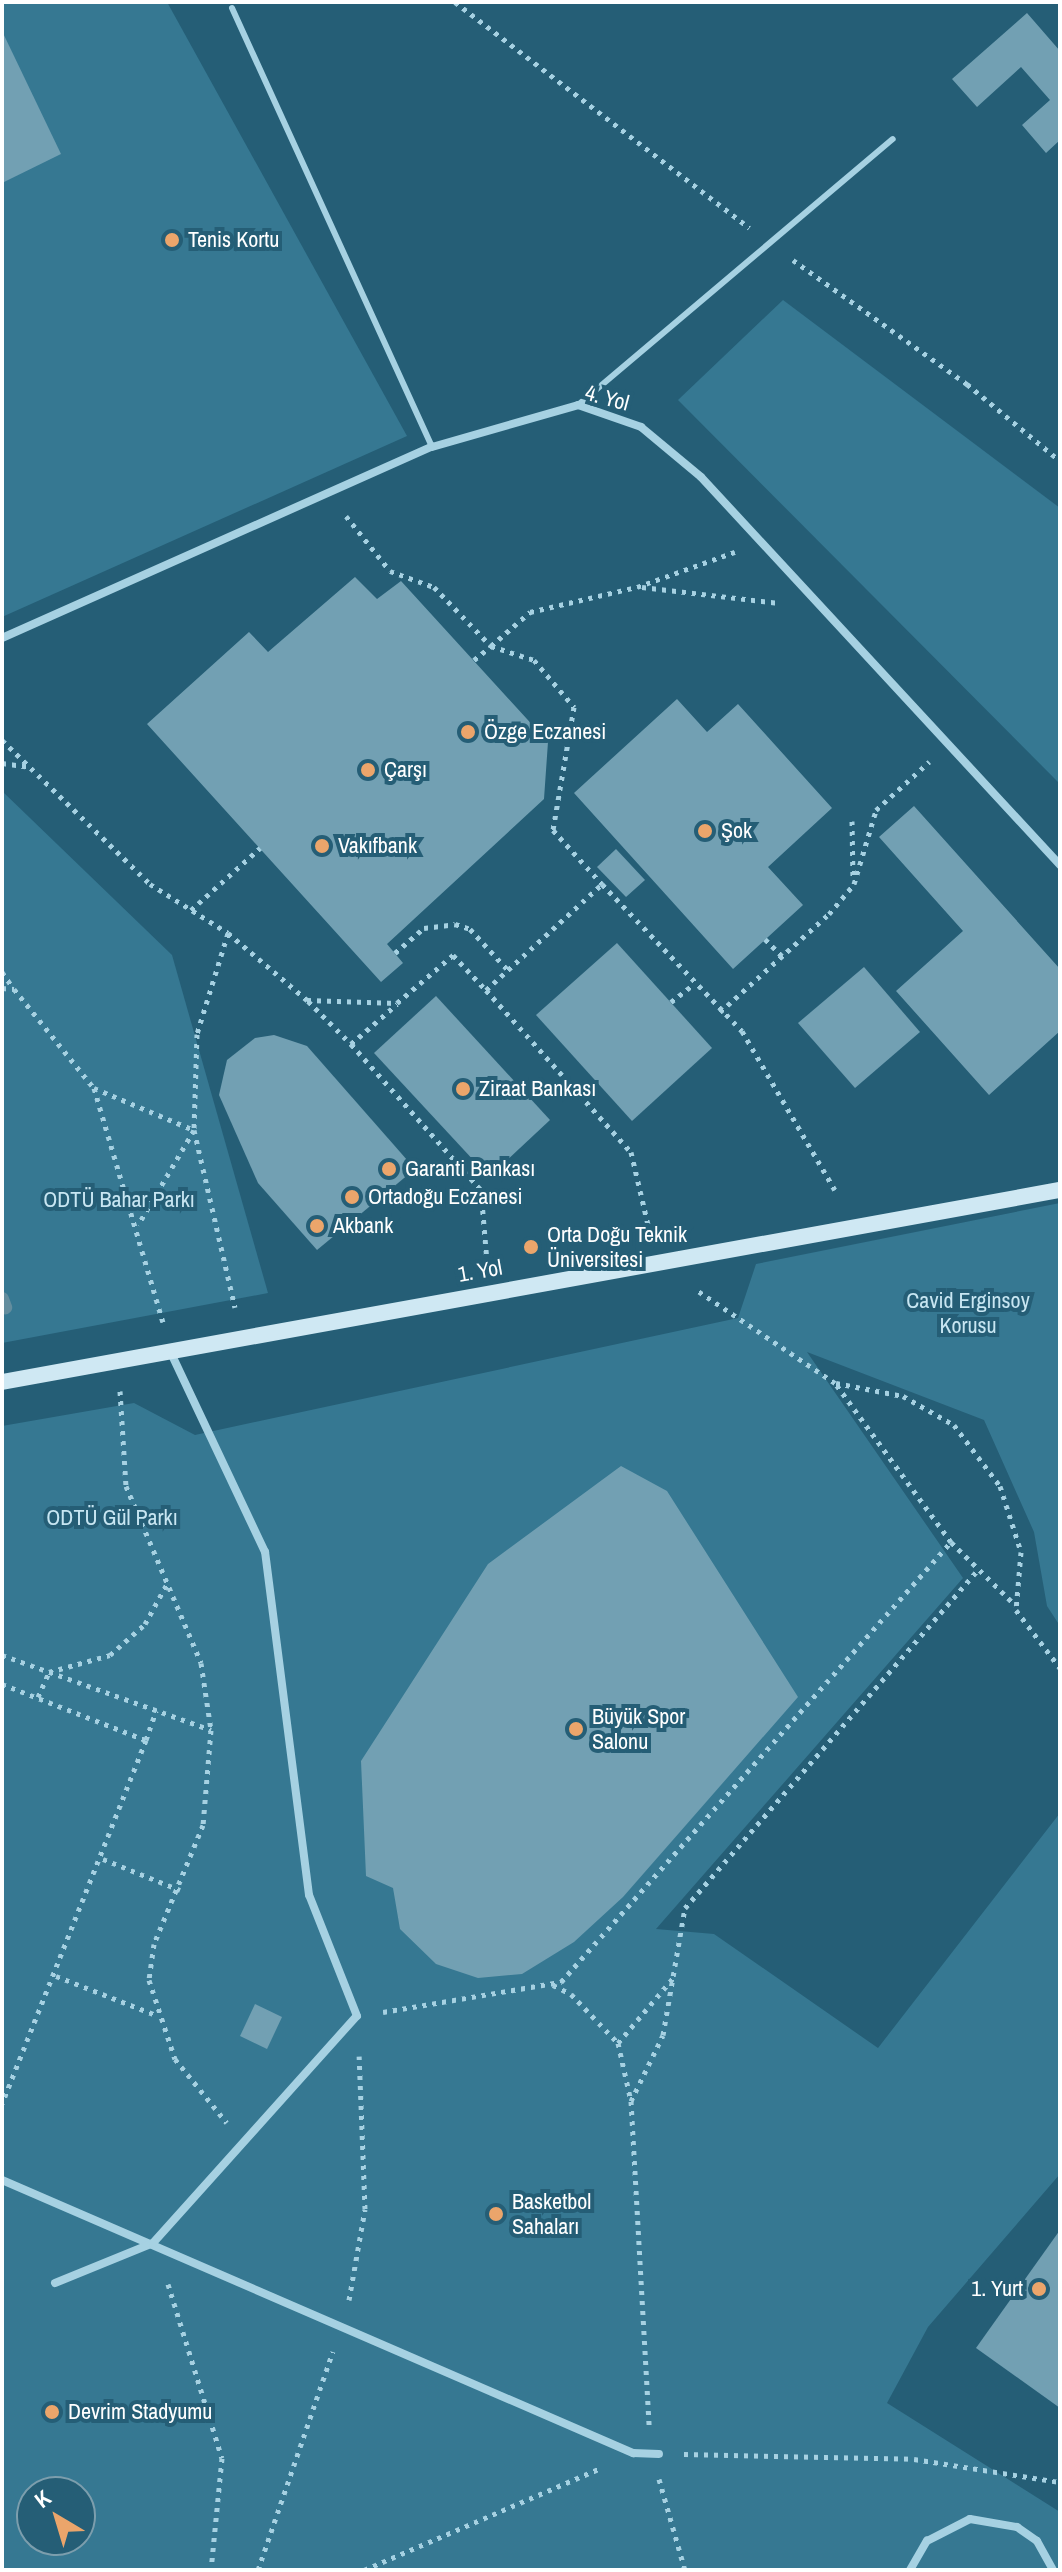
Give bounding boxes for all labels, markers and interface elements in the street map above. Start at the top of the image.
place label: Tenis Kortu [188,227,279,253]
marker: Tenis Kortu [163,231,181,249]
street label: 4. Yol [582,379,632,417]
place label: Özge Eczanesi [484,719,606,745]
marker: Özge Eczanesi [459,723,477,741]
place label: Çarşı [384,757,427,783]
marker: Çarşı [359,761,377,779]
place label: Şok [721,818,752,844]
marker: Şok [696,822,714,840]
place label: Vakıfbank [338,833,417,859]
marker: Vakıfbank [313,837,331,855]
place label: Ziraat Bankası [479,1076,596,1102]
marker: Ziraat Bankası [454,1080,472,1098]
place label: Garanti Bankası [405,1156,535,1182]
marker: Garanti Bankası [380,1160,398,1178]
place label: Ortadoğu Eczanesi [368,1184,522,1210]
park label: ODTÜ Bahar Parkı [43,1187,195,1213]
marker: Ortadoğu Eczanesi [343,1188,361,1206]
place label: Akbank [333,1213,393,1239]
marker: Akbank [308,1217,326,1235]
place label: Orta Doğu Teknik Üniversitesi [547,1221,687,1272]
marker: Orta Doğu Teknik Üniversitesi [522,1238,540,1256]
street label: 1. Yol [456,1254,504,1288]
park label: Cavid Erginsoy Korusu [906,1287,1030,1338]
park label: ODTÜ Gül Parkı [46,1505,178,1531]
place label: Büyük Spor Salonu [592,1703,685,1754]
marker: Büyük Spor Salonu [567,1720,585,1738]
place label: Basketbol Sahaları [512,2188,591,2240]
marker: Basketbol Sahaları [487,2205,505,2223]
place label: 1. Yurt [971,2276,1023,2302]
marker: 1. Yurt [1030,2280,1048,2298]
place label: Devrim Stadyumu [68,2399,212,2425]
marker: Devrim Stadyumu [43,2403,61,2421]
north arrow [16,2476,96,2556]
text: K [28,2483,57,2514]

